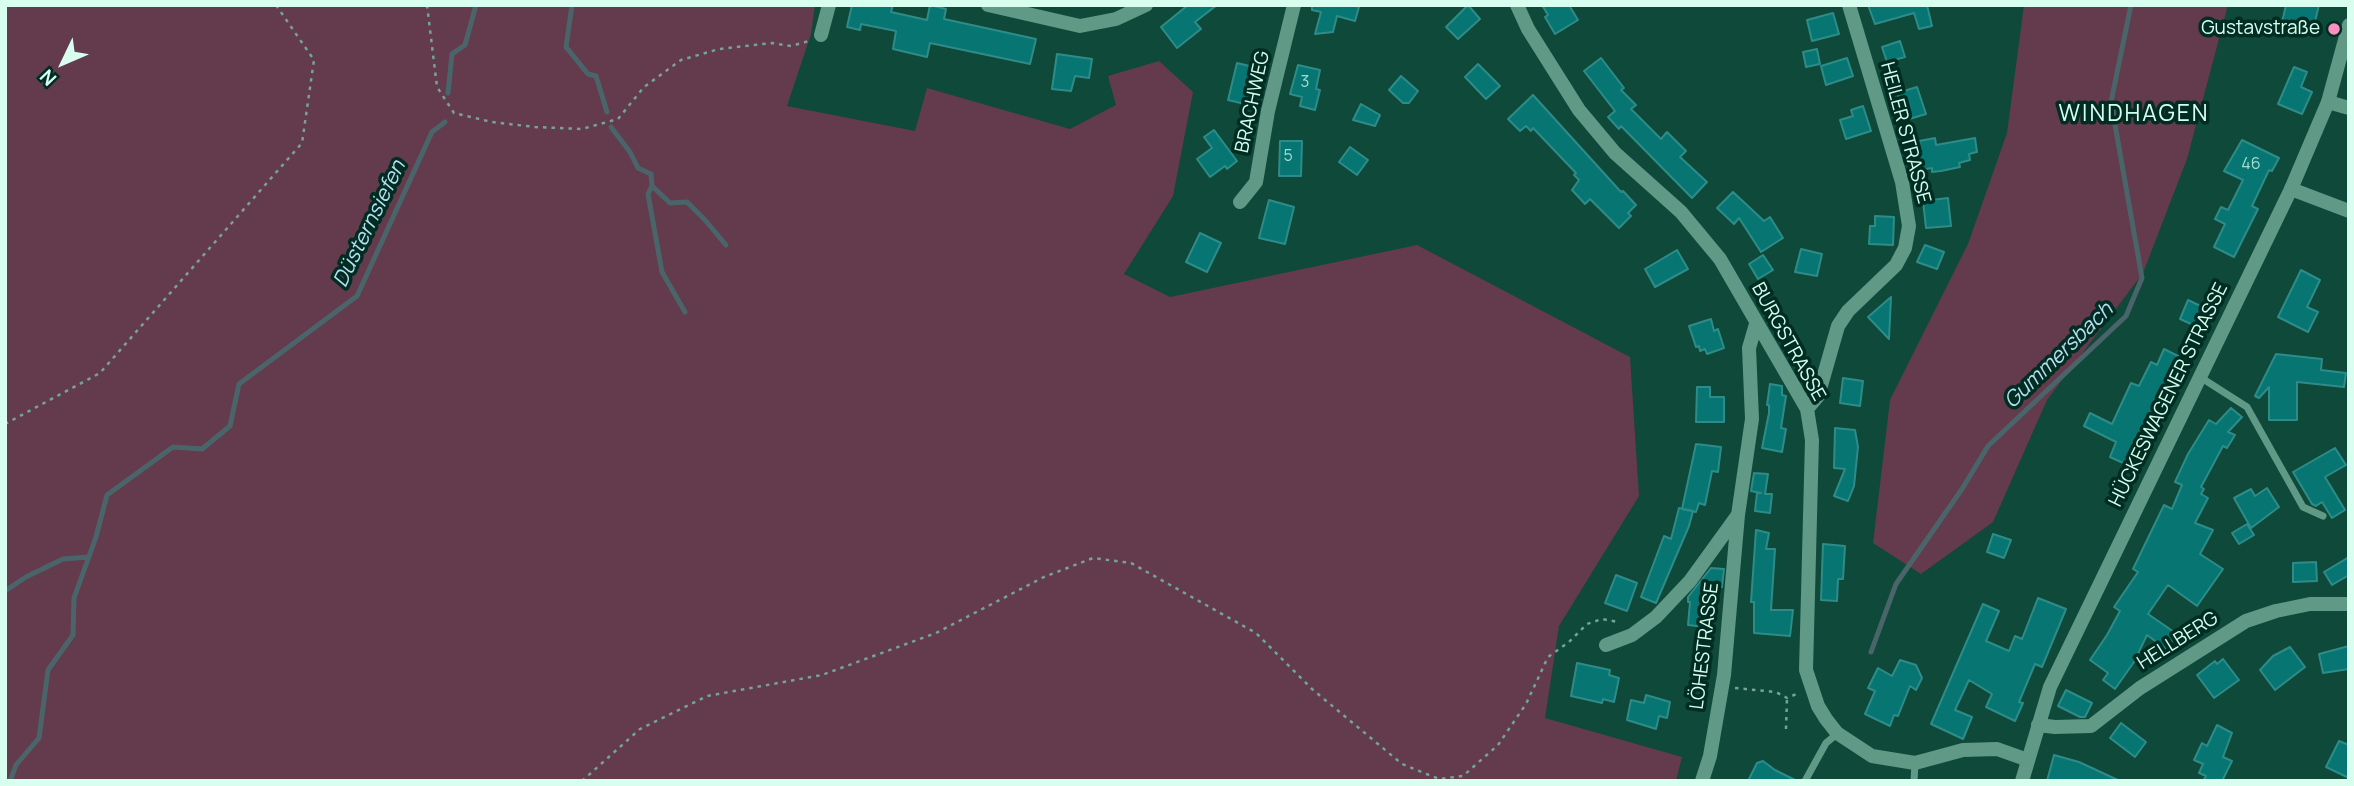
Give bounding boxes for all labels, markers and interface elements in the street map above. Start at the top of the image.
place label: Gustavstraße [2201,18,2320,40]
marker: Gustavstraße [2326,21,2342,37]
north arrow [28,28,98,98]
street label: BRACHWEG [1231,49,1275,155]
street label: HEILER STRASSE [1875,60,1935,206]
text: N [34,64,62,92]
house number: 3 [1301,73,1309,93]
district label: WINDHAGEN [2060,101,2208,129]
house number: 5 [1283,147,1293,167]
house number: 46 [2241,155,2261,175]
water label: Düsternsiefen [329,157,411,291]
street label: BURGSTRASSE [1746,279,1830,405]
street label: HÜCKESWAGENER STRASSE [2105,279,2233,511]
water label: Gummersbach [1999,298,2119,414]
street label: LÖHESTRASSE [1686,581,1724,711]
street label: HELLBERG [2133,607,2223,675]

